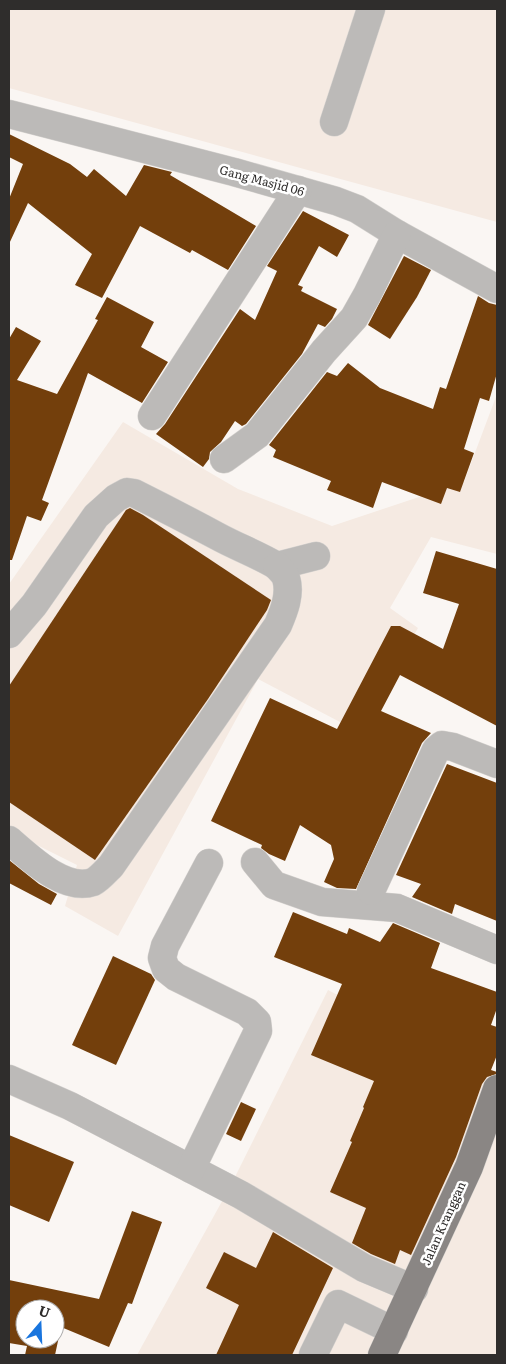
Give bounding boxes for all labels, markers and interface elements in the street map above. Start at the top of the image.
street label: Gang Masjid 06 [218,160,307,200]
street label: Jalan Kranggan [416,1178,470,1268]
north arrow [15,1299,65,1349]
text: U [36,1300,53,1322]

